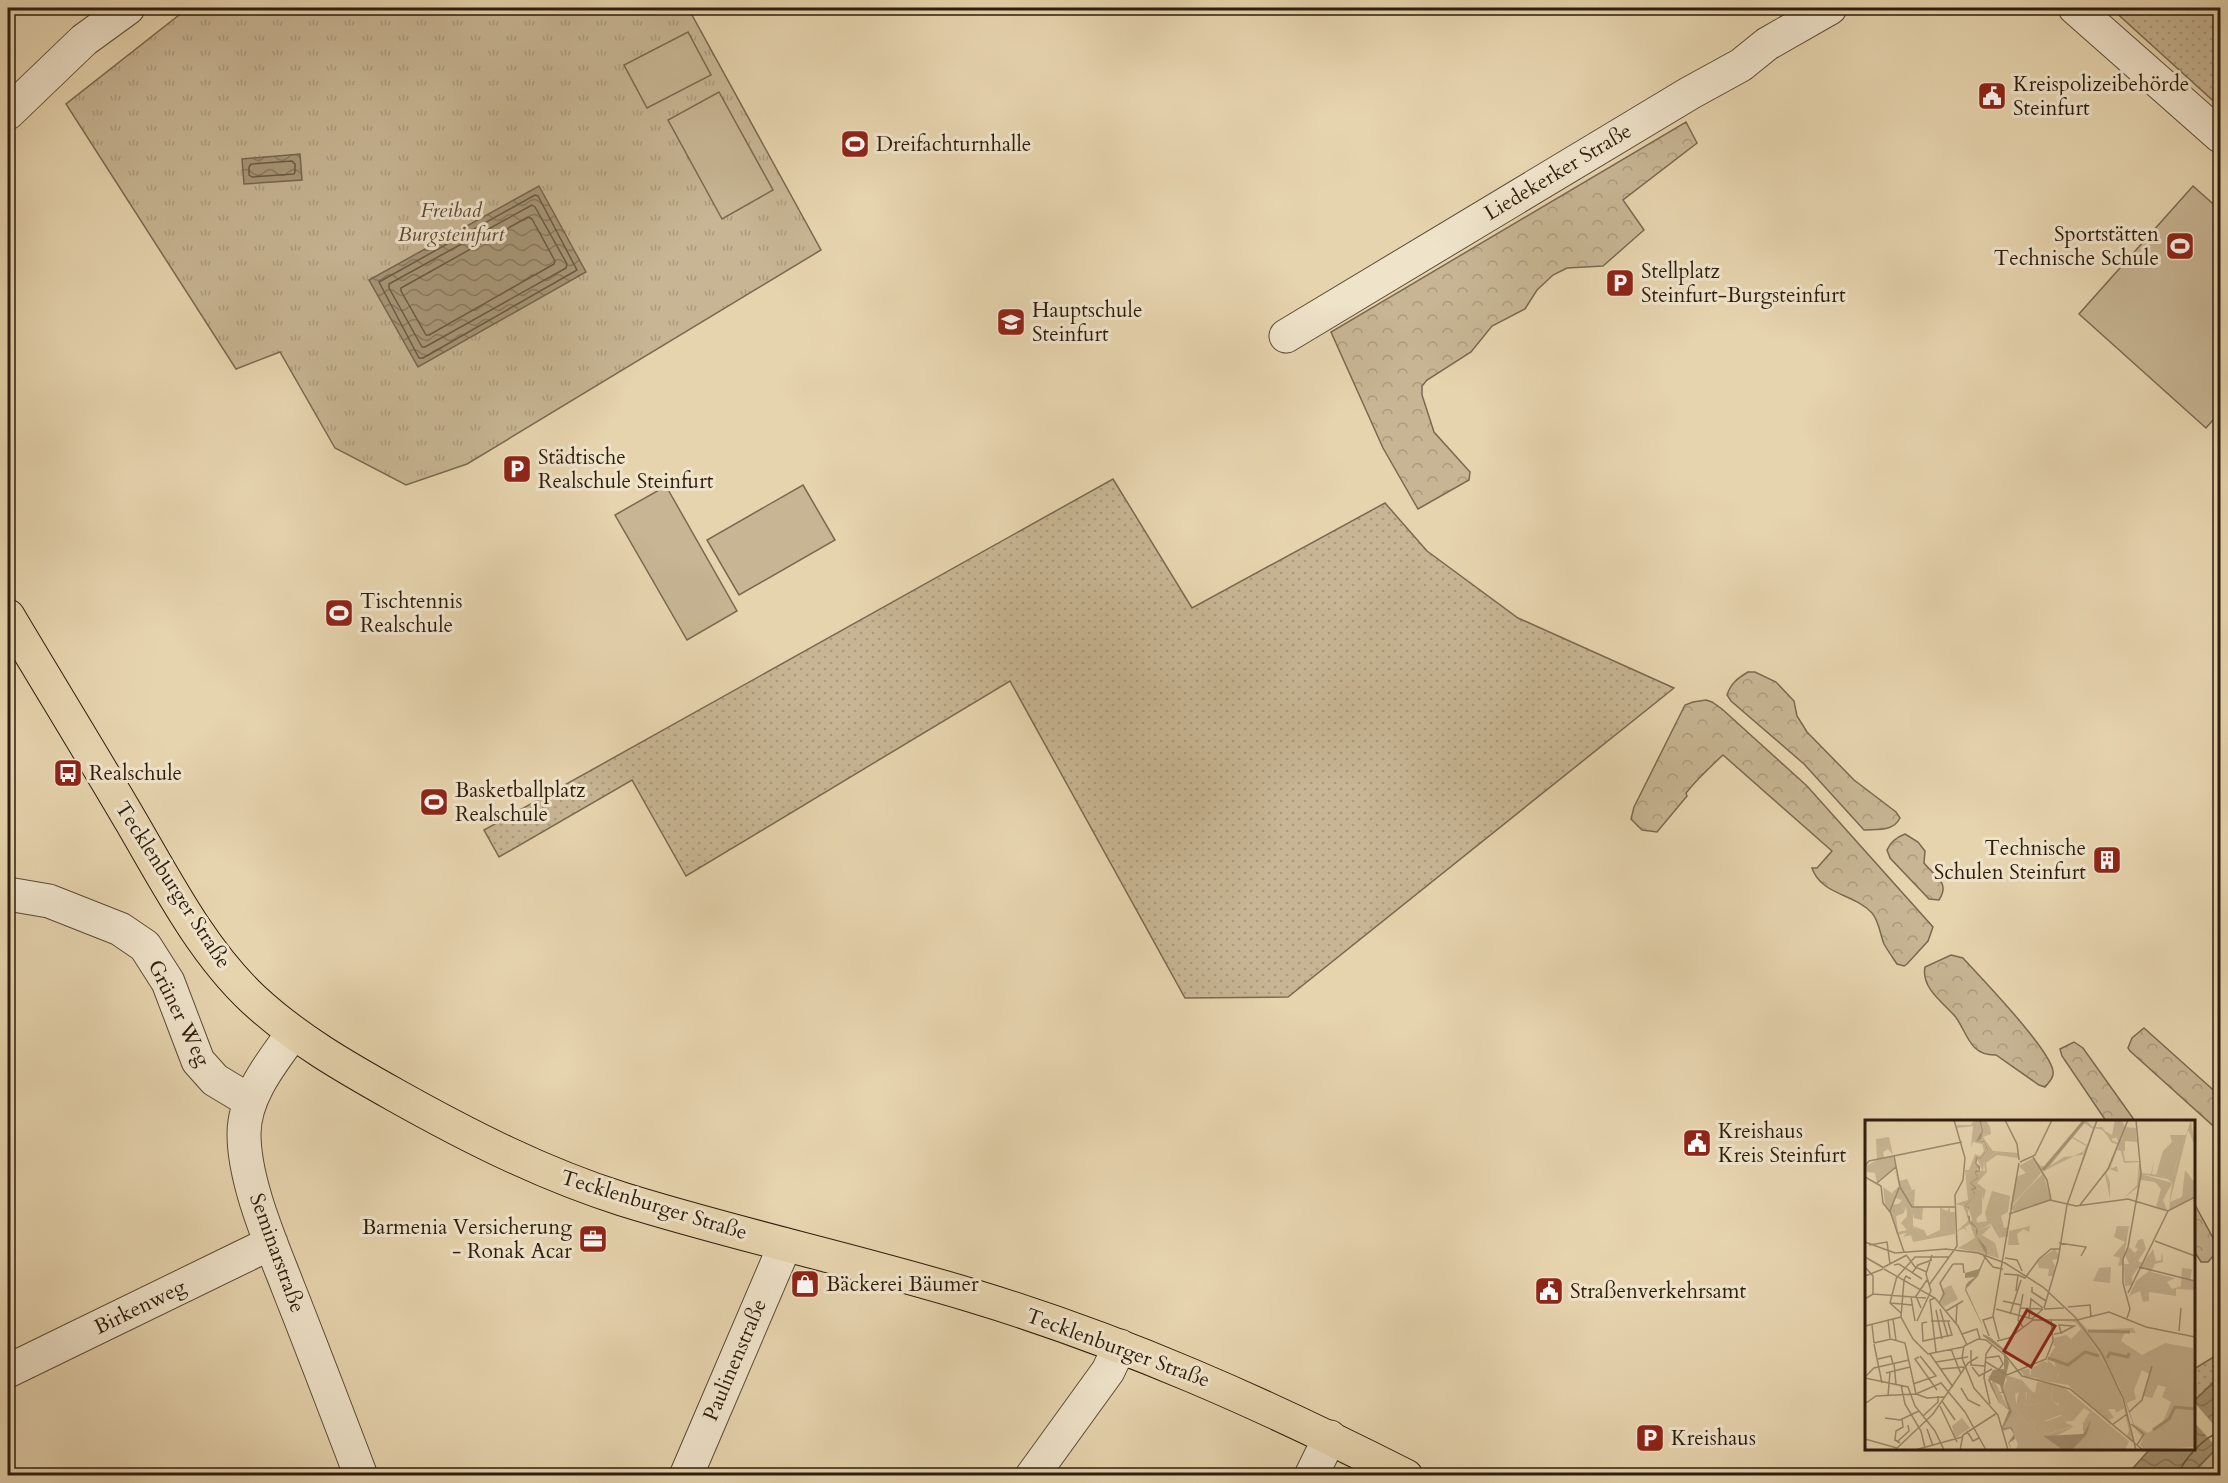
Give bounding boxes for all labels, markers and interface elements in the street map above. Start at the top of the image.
place label: Kreispolizeibehörde Steinfurt [2013,70,2189,123]
public building icon: Kreispolizeibehörde Steinfurt [1976,80,2008,112]
street label: Liedekerker Straße [1479,116,1637,228]
sports icon: Dreifachturnhalle [839,128,871,160]
place label: Dreifachturnhalle [876,130,1031,159]
park label: Freibad Burgsteinfurt [398,196,505,249]
place label: Sportstätten Technische Schule [1994,220,2159,273]
sports icon: Sportstätten Technische Schule [2164,230,2196,262]
place label: Stellplatz Steinfurt-Burgsteinfurt [1641,257,1846,310]
parking icon: Stellplatz Steinfurt-Burgsteinfurt [1604,267,1636,299]
place label: Hauptschule Steinfurt [1032,296,1143,349]
school or university icon: Hauptschule Steinfurt [995,306,1027,338]
place label: Städtische Realschule Steinfurt [538,443,714,496]
parking icon: Städtische Realschule Steinfurt [501,453,533,485]
place label: Tischtennis Realschule [360,587,462,640]
sports icon: Tischtennis Realschule [323,597,355,629]
bus stop icon: Realschule [52,757,84,789]
place label: Realschule [89,759,182,788]
place label: Basketballplatz Realschule [455,776,586,829]
sports icon: Basketballplatz Realschule [418,786,450,818]
street label: Tecklenburger Straße [108,796,238,974]
place label: Technische Schulen Steinfurt [1934,834,2086,887]
building icon: Technische Schulen Steinfurt [2091,844,2123,876]
street label: Grüner Weg [141,955,217,1071]
place label: Kreishaus Kreis Steinfurt [1718,1117,1847,1170]
inset map [1865,1120,2195,1450]
public building icon: Kreishaus Kreis Steinfurt [1681,1127,1713,1159]
street label: Tecklenburger Straße [557,1163,751,1247]
street label: Seminarstraße [242,1189,312,1317]
place label: Barmenia Versicherung - Ronak Acar [362,1213,572,1266]
office icon: Barmenia Versicherung - Ronak Acar [577,1223,609,1255]
shop icon: Bäckerei Bäumer [789,1268,821,1300]
place label: Bäckerei Bäumer [826,1270,979,1299]
street label: Birkenweg [89,1272,191,1342]
public building icon: Straßenverkehrsamt [1533,1275,1565,1307]
place label: Straßenverkehrsamt [1570,1277,1747,1306]
street label: Paulinenstraße [696,1294,774,1426]
street label: Tecklenburger Straße [1022,1301,1214,1395]
parking icon: Kreishaus [1634,1422,1666,1454]
place label: Kreishaus [1671,1424,1756,1453]

